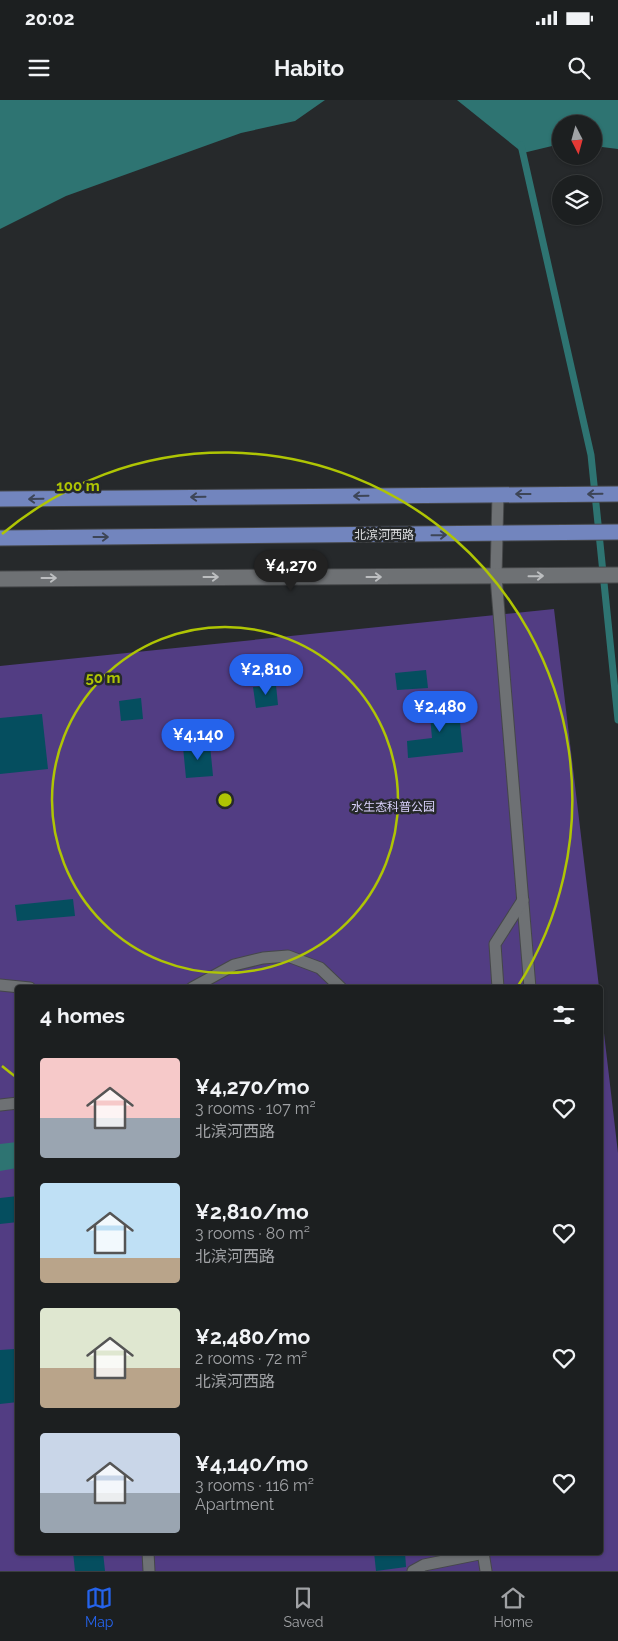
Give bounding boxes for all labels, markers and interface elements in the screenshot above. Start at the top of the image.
text: 20:02 [25,7,74,29]
icon: menu [25,54,53,82]
icon: search [565,54,593,82]
text: Habito [274,55,344,81]
north arrow [552,115,602,165]
map controls [552,115,602,225]
button: layers [552,175,602,225]
text: 100 m [56,477,100,495]
one-way arrow [515,489,532,499]
one-way arrow [587,489,604,499]
one-way arrow [353,491,369,501]
one-way arrow [190,492,206,502]
one-way arrow [28,494,44,504]
street label: 北滨河西路 [354,528,414,542]
one-way arrow [430,530,446,540]
one-way arrow [93,533,109,542]
pin: ¥4,270 [250,550,332,592]
text: ¥4,270 [265,556,317,575]
one-way arrow [528,571,544,581]
one-way arrow [365,572,381,581]
one-way arrow [40,573,56,583]
one-way arrow [203,573,219,582]
pin: ¥2,810 [225,654,307,696]
text: ¥2,810 [240,660,292,679]
text: 50 m [85,669,121,687]
pin: ¥2,480 [399,690,481,733]
text: ¥2,480 [414,697,466,716]
pin: ¥4,140 [157,718,239,761]
text: ¥4,140 [172,725,224,744]
centre of rings [216,791,234,809]
park label: 水生态科普公园 [351,800,435,814]
icon: filters [550,1001,578,1029]
text: 4 homes [40,1003,125,1028]
text: ¥4,270/mo [195,1074,309,1099]
icon: home [80,1078,140,1138]
icon: heart [550,1094,578,1122]
text: 3 rooms · 107 m² [195,1099,316,1118]
text: 北滨河西路 [195,1122,275,1141]
text: ¥2,810/mo [195,1199,309,1224]
icon: home [80,1203,140,1263]
icon: heart [550,1219,578,1247]
text: 3 rooms · 80 m² [195,1224,310,1243]
text: 北滨河西路 [195,1247,275,1266]
text: ¥2,480/mo [195,1324,310,1349]
icon: home [80,1328,140,1388]
icon: heart [550,1344,578,1372]
text: 2 rooms · 72 m² [195,1349,307,1368]
text: 北滨河西路 [195,1372,275,1391]
text: ¥4,140/mo [195,1451,308,1476]
icon: home [80,1453,140,1513]
icon: heart [550,1469,578,1497]
text: 3 rooms · 116 m² [195,1476,314,1495]
text: Apartment [195,1495,274,1514]
tab: Map [85,1584,113,1630]
tab: Saved [283,1584,323,1630]
tab: Home [493,1584,533,1630]

